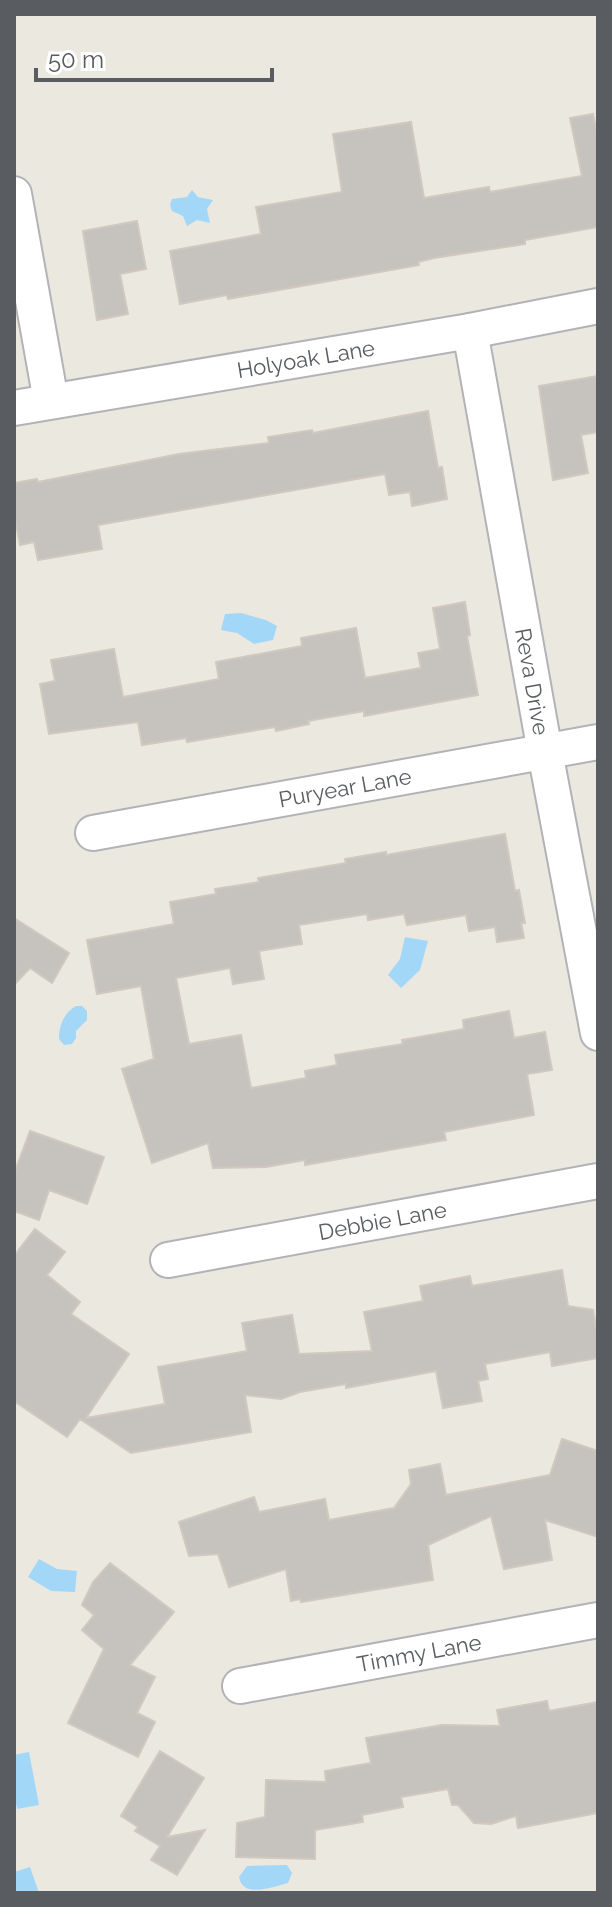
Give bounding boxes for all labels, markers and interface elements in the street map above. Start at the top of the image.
scale bar [36,32,272,82]
text: 50 m [48,45,104,74]
street label: Holyoak Lane [235,334,377,383]
street label: Reva Drive [510,626,555,737]
street label: Puryear Lane [277,763,413,812]
street label: Debbie Lane [316,1196,449,1245]
street label: Timmy Lane [355,1629,483,1677]

